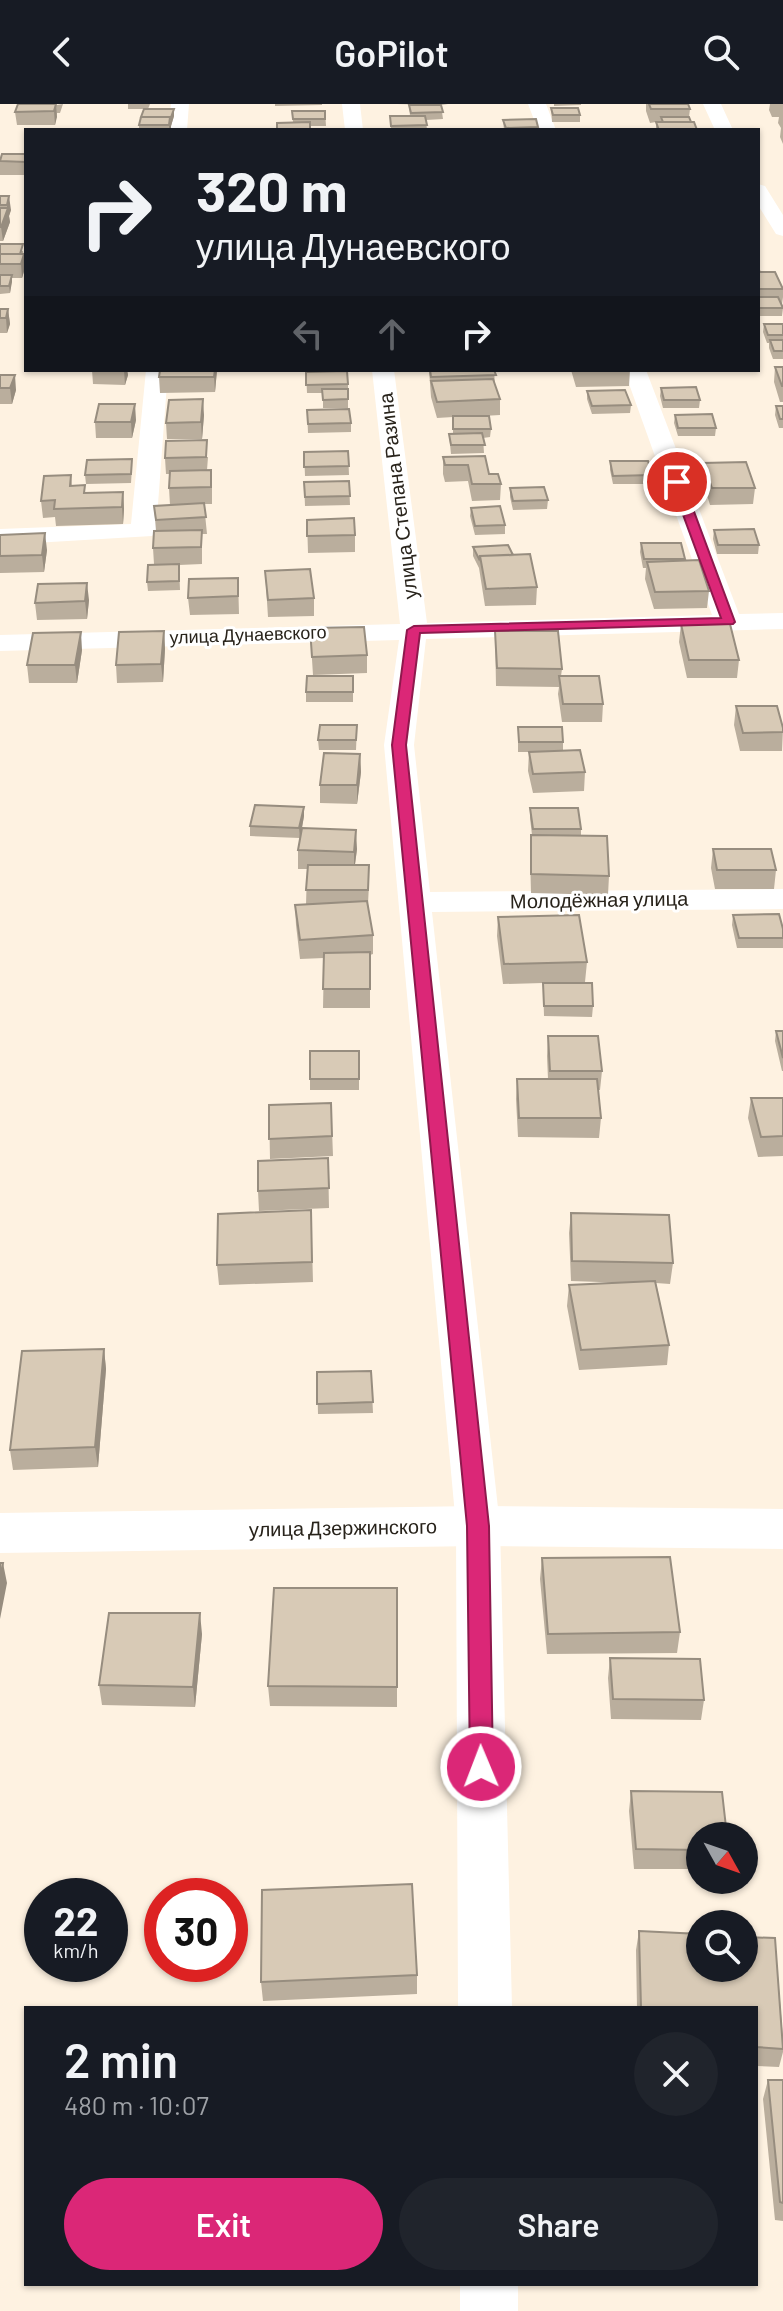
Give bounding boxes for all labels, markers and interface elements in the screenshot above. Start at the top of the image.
icon: back [40,30,84,74]
icon: search [699,30,743,74]
text: GoPilot [334,31,449,74]
text: 320 m [196,156,347,223]
icon: right [64,160,168,264]
text: улица Дунаевского [196,224,511,267]
icon: left [286,312,330,356]
icon: ahead [370,312,414,356]
icon: right [454,312,498,356]
street label: улица Степана Разина [372,391,422,601]
pin [643,448,711,516]
icon: arrive [655,460,699,504]
street label: улица Дунаевского [169,620,327,648]
street label: Молодёжная улица [510,885,689,913]
street label: улица Дзержинского [249,1513,437,1541]
position arrow [439,1725,523,1809]
north arrow [686,1822,758,1894]
map controls [686,1822,758,1982]
speed limit sign: 30 [144,1878,248,1982]
text: 22 [54,1896,98,1944]
button: search [686,1910,758,1982]
text: km/h [53,1938,99,1962]
text: 2 min [64,2030,178,2088]
button: close [634,2032,718,2116]
text: 480 m · 10:07 [64,2089,209,2120]
button: Exit [64,2178,383,2270]
button: Share [399,2178,718,2270]

